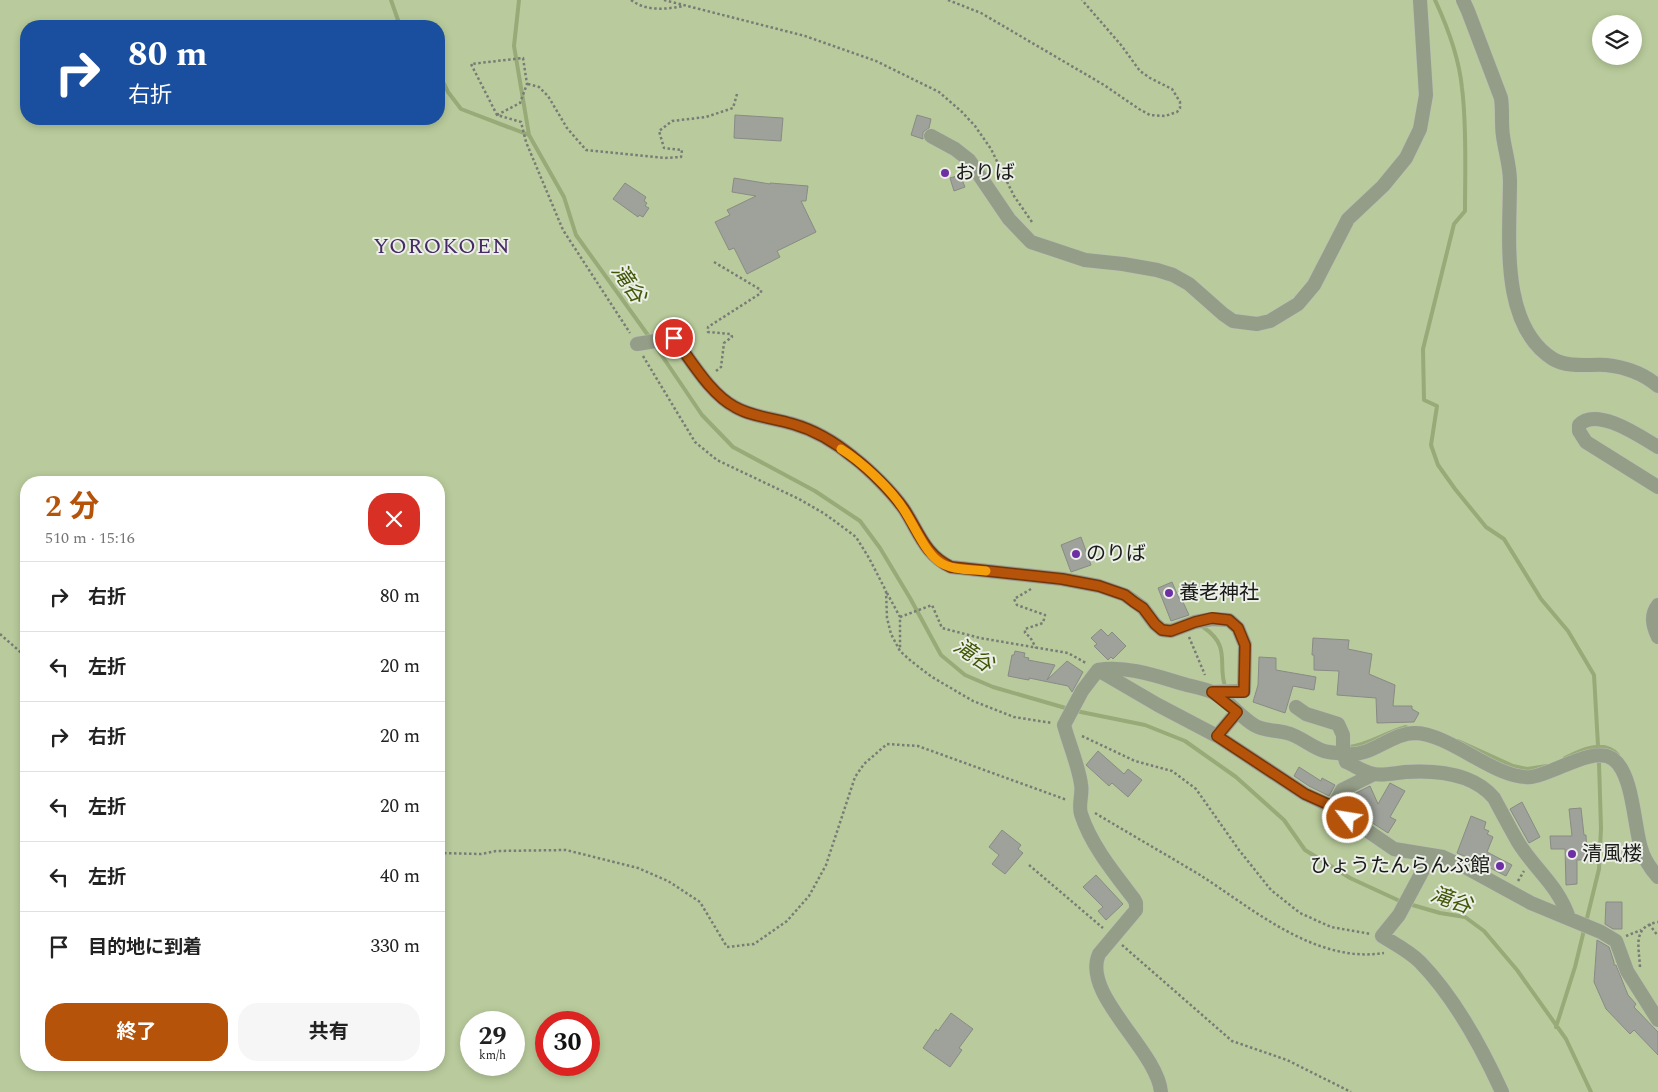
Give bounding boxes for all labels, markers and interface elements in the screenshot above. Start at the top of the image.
map controls [1592,15,1642,65]
button: layers [1592,15,1642,65]
text: 80 m [128,28,208,81]
icon: right [45,40,110,105]
text: 右折 [128,79,172,112]
place label: おりば [955,158,1015,188]
marker: おりば [939,167,951,179]
district label: YOROKOEN [373,230,511,263]
water label: 滝谷 [603,258,654,312]
pin [653,317,695,359]
icon: arrive [660,324,688,352]
text: 2 分 [45,484,99,530]
button: close [368,493,420,545]
text: 510 m · 15:16 [45,526,135,550]
place label: のりば [1086,539,1146,569]
marker: のりば [1070,548,1082,560]
place label: 養老神社 [1179,578,1259,608]
text: 80 m [380,582,420,611]
icon: right [45,583,73,611]
text: 右折 [88,583,126,612]
marker: 養老神社 [1163,587,1175,599]
water label: 滝谷 [947,631,1001,682]
text: 20 m [380,652,420,681]
icon: left [45,653,73,681]
text: 左折 [88,653,126,682]
text: 20 m [380,722,420,751]
icon: right [45,723,73,751]
text: 右折 [88,723,126,752]
position arrow [1321,791,1373,843]
text: 20 m [380,792,420,821]
icon: left [45,793,73,821]
text: 左折 [88,793,126,822]
place label: 清風楼 [1582,839,1642,869]
marker: 清風楼 [1566,848,1578,860]
place label: ひょうたんらんぷ館 [1310,851,1490,881]
marker: ひょうたんらんぷ館 [1494,860,1506,872]
text: 40 m [380,862,420,891]
icon: left [45,863,73,891]
text: 左折 [88,863,126,892]
water label: 滝谷 [1426,879,1478,924]
text: 330 m [370,932,420,961]
icon: arrive [45,933,73,961]
text: 目的地に到着 [88,933,202,962]
button: 終了 [45,1003,228,1061]
button: 共有 [238,1003,420,1061]
speed limit sign: 30 [535,1011,600,1076]
text: 29 [478,1018,507,1056]
text: km/h [479,1046,506,1065]

